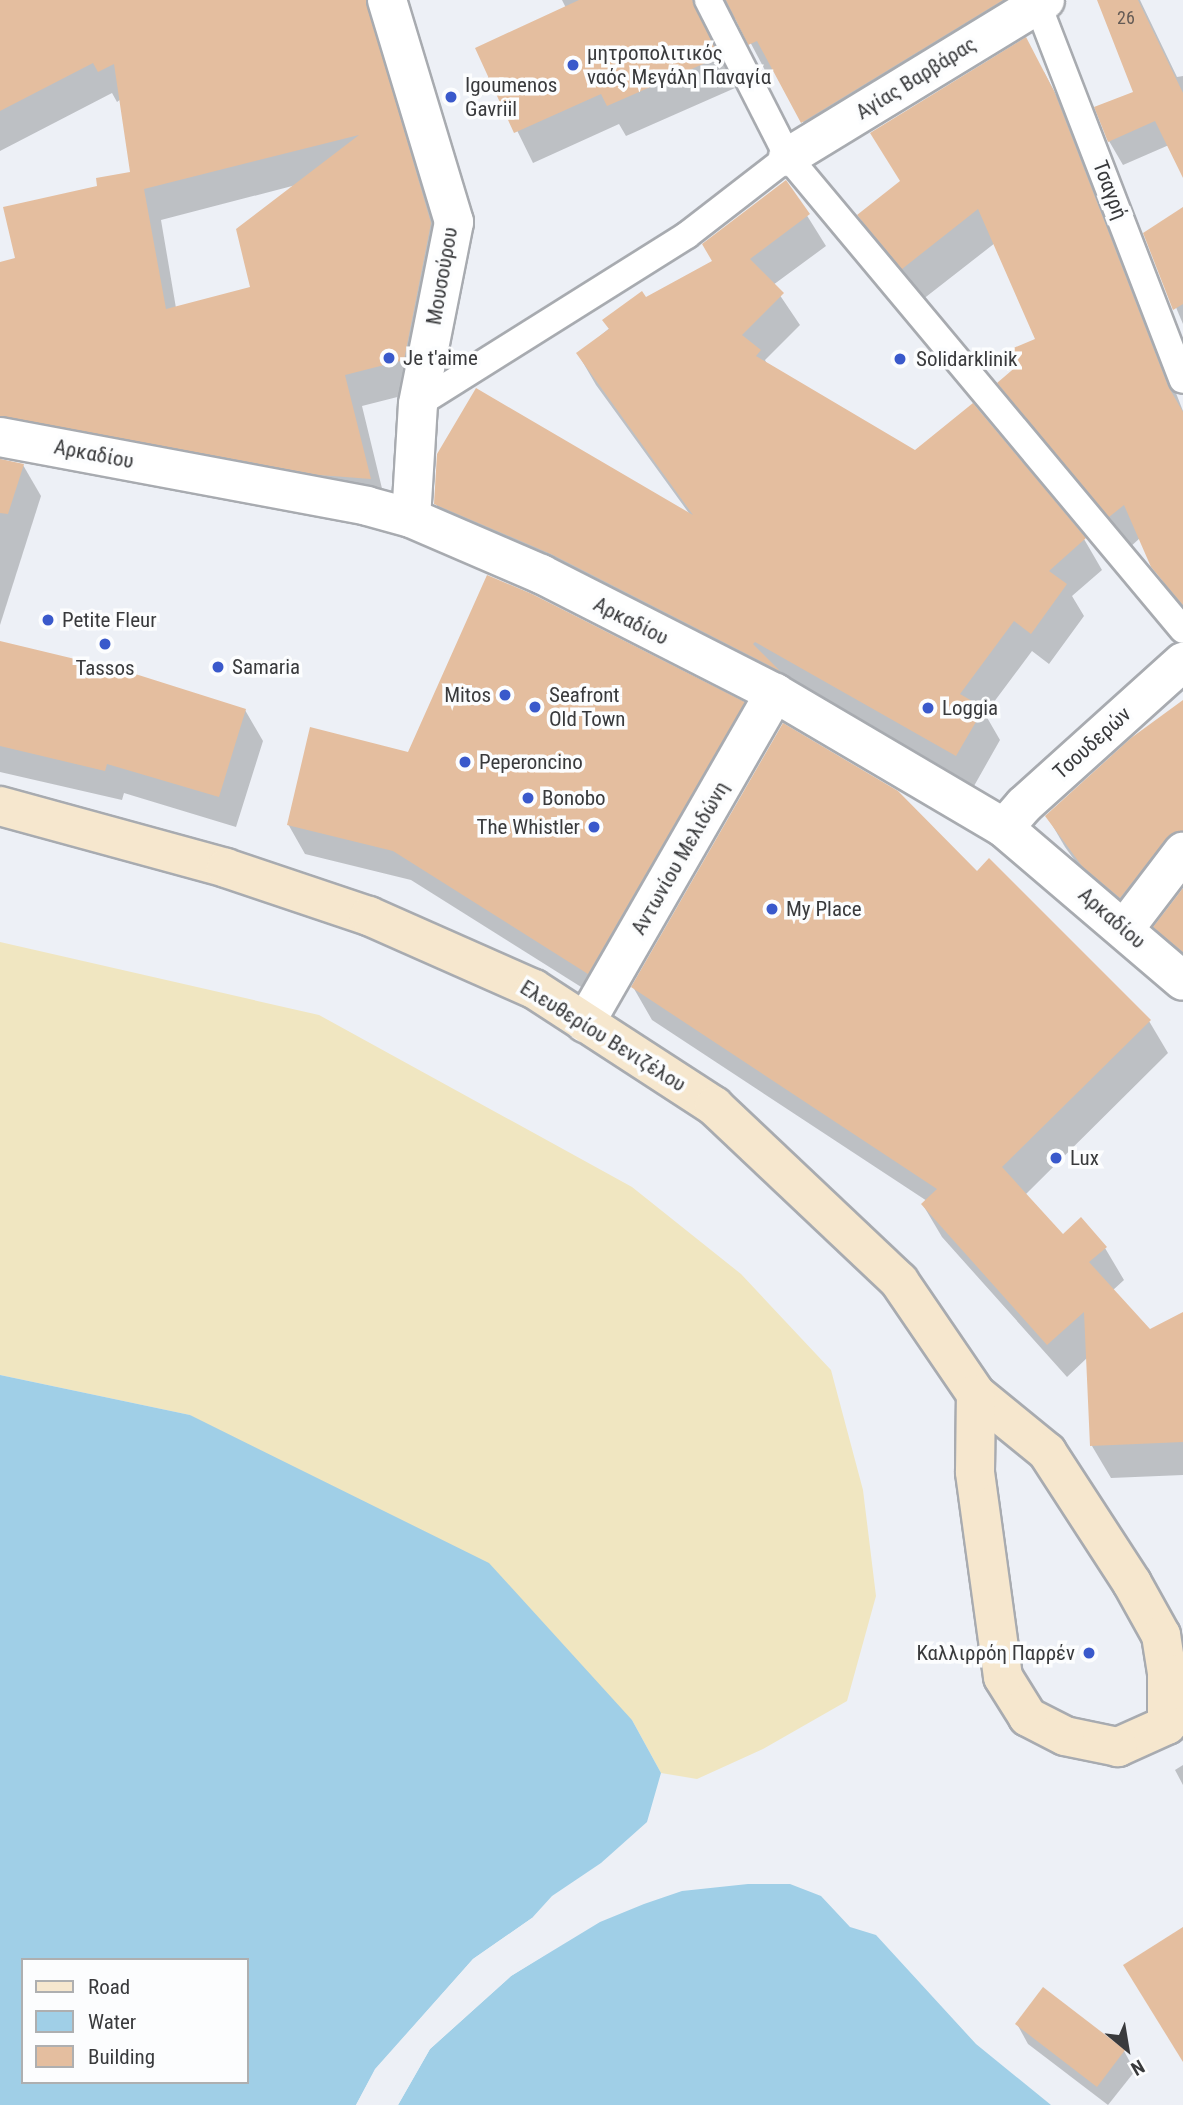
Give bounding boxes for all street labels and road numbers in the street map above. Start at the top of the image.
street label: Αγίας Βαρβάρας [851,31,981,125]
street label: Τσαγρή [1087,157,1133,223]
street label: Μουσούρου [421,225,463,327]
street label: Αρκαδίου [52,434,136,474]
street label: Αρκαδίου [589,591,673,651]
street label: Τσουδερών [1048,702,1136,784]
street label: Αντωνίου Μελιδώνη [626,777,734,939]
street label: Αρκαδίου [1073,882,1151,954]
street label: Ελευθερίου Βενιζέλου [516,975,690,1097]

